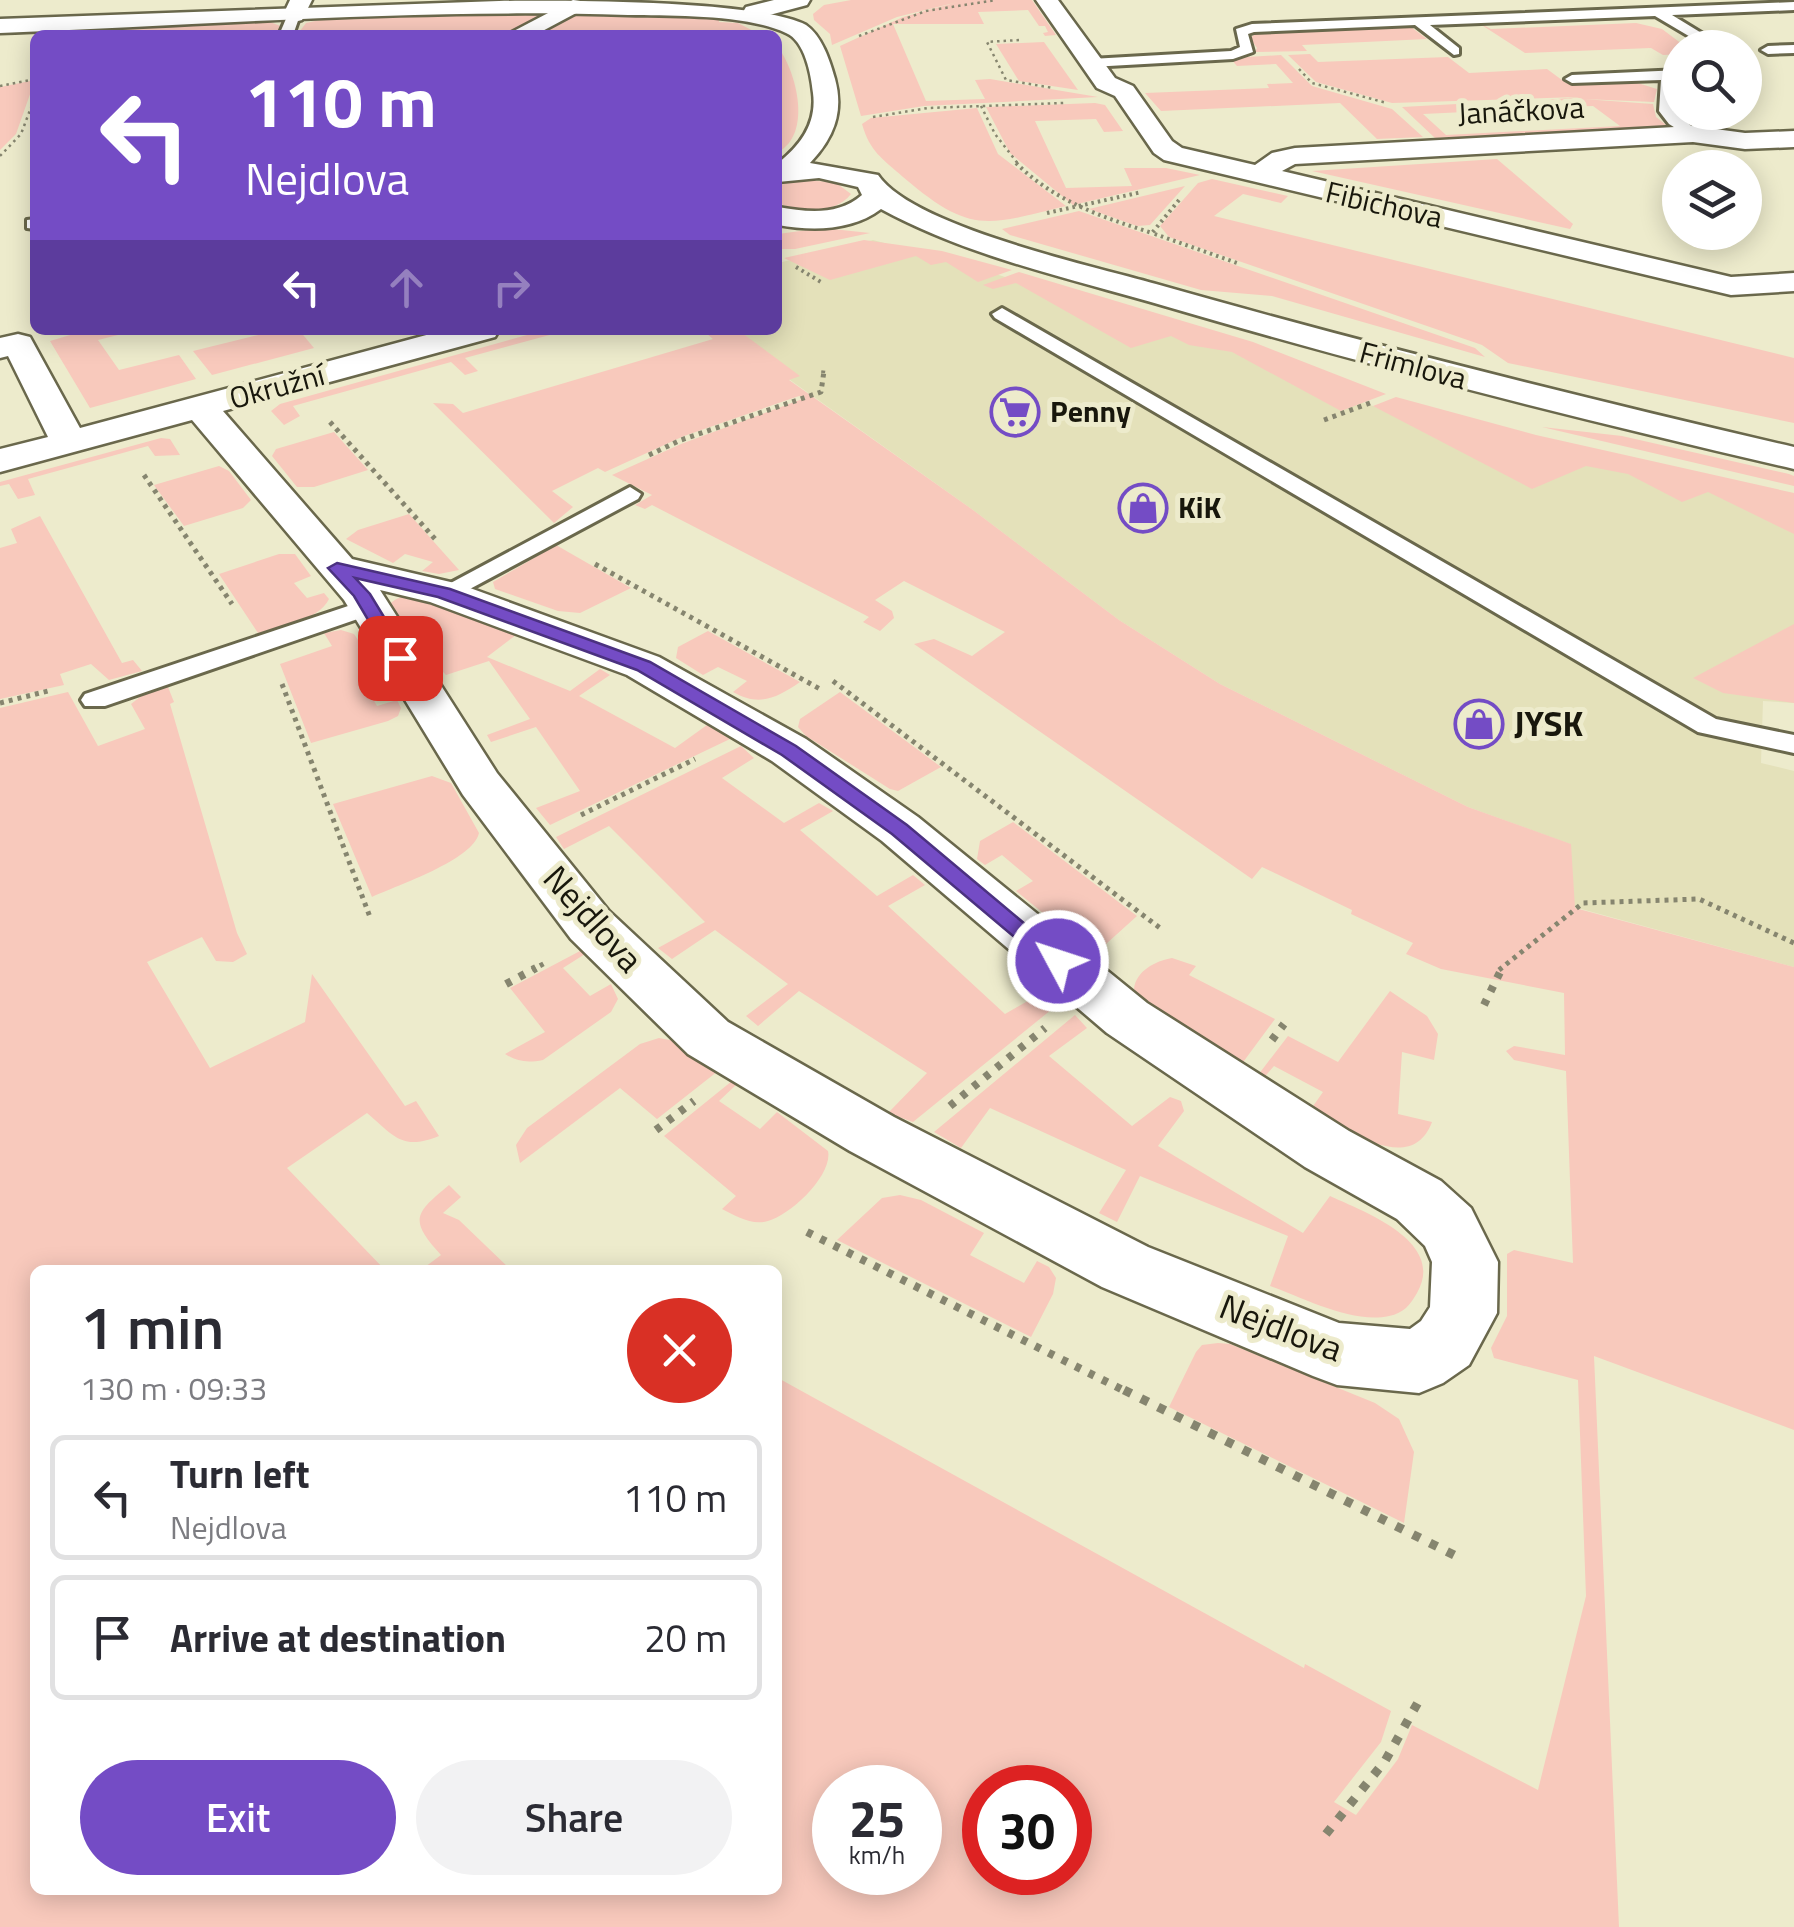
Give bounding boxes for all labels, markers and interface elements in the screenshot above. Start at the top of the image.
map controls [1662,30,1762,250]
button: search [1662,30,1762,130]
text: 110 m [245,48,437,154]
icon: left [80,70,210,200]
street label: Janáčkova [1456,84,1585,136]
text: Nejdlova [245,144,409,212]
button: layers [1662,150,1762,250]
street label: Fibichova [1321,168,1447,240]
icon: left [274,260,329,315]
icon: ahead [379,260,434,315]
icon: right [484,260,539,315]
street label: Frimlova [1355,329,1472,401]
street label: Okružní [224,351,332,421]
supermarket icon: Penny [989,386,1041,438]
place label: Penny [1050,388,1131,434]
shop icon: KiK [1117,482,1169,534]
place label: KiK [1178,484,1222,530]
pin [358,616,443,701]
icon: arrive [373,631,428,686]
place label: JYSK [1514,696,1583,750]
shop icon: JYSK [1453,698,1505,750]
street label: Nejdlova [531,853,657,984]
position arrow [1006,909,1110,1013]
street label: Nejdlova [1212,1279,1351,1375]
text: 1 min [80,1281,224,1372]
button: close [627,1298,732,1403]
text: 130 m · 09:33 [80,1364,267,1412]
text: Turn left [170,1445,310,1503]
text: 110 m [623,1469,727,1527]
icon: left [85,1470,140,1525]
text: Nejdlova [170,1503,287,1551]
text: Arrive at destination [170,1609,506,1667]
text: 20 m [644,1609,727,1667]
icon: arrive [85,1610,140,1665]
button: Exit [80,1760,396,1875]
button: Share [416,1760,732,1875]
speed limit sign: 30 [962,1765,1092,1895]
text: 25 [849,1780,905,1856]
text: km/h [849,1836,905,1874]

